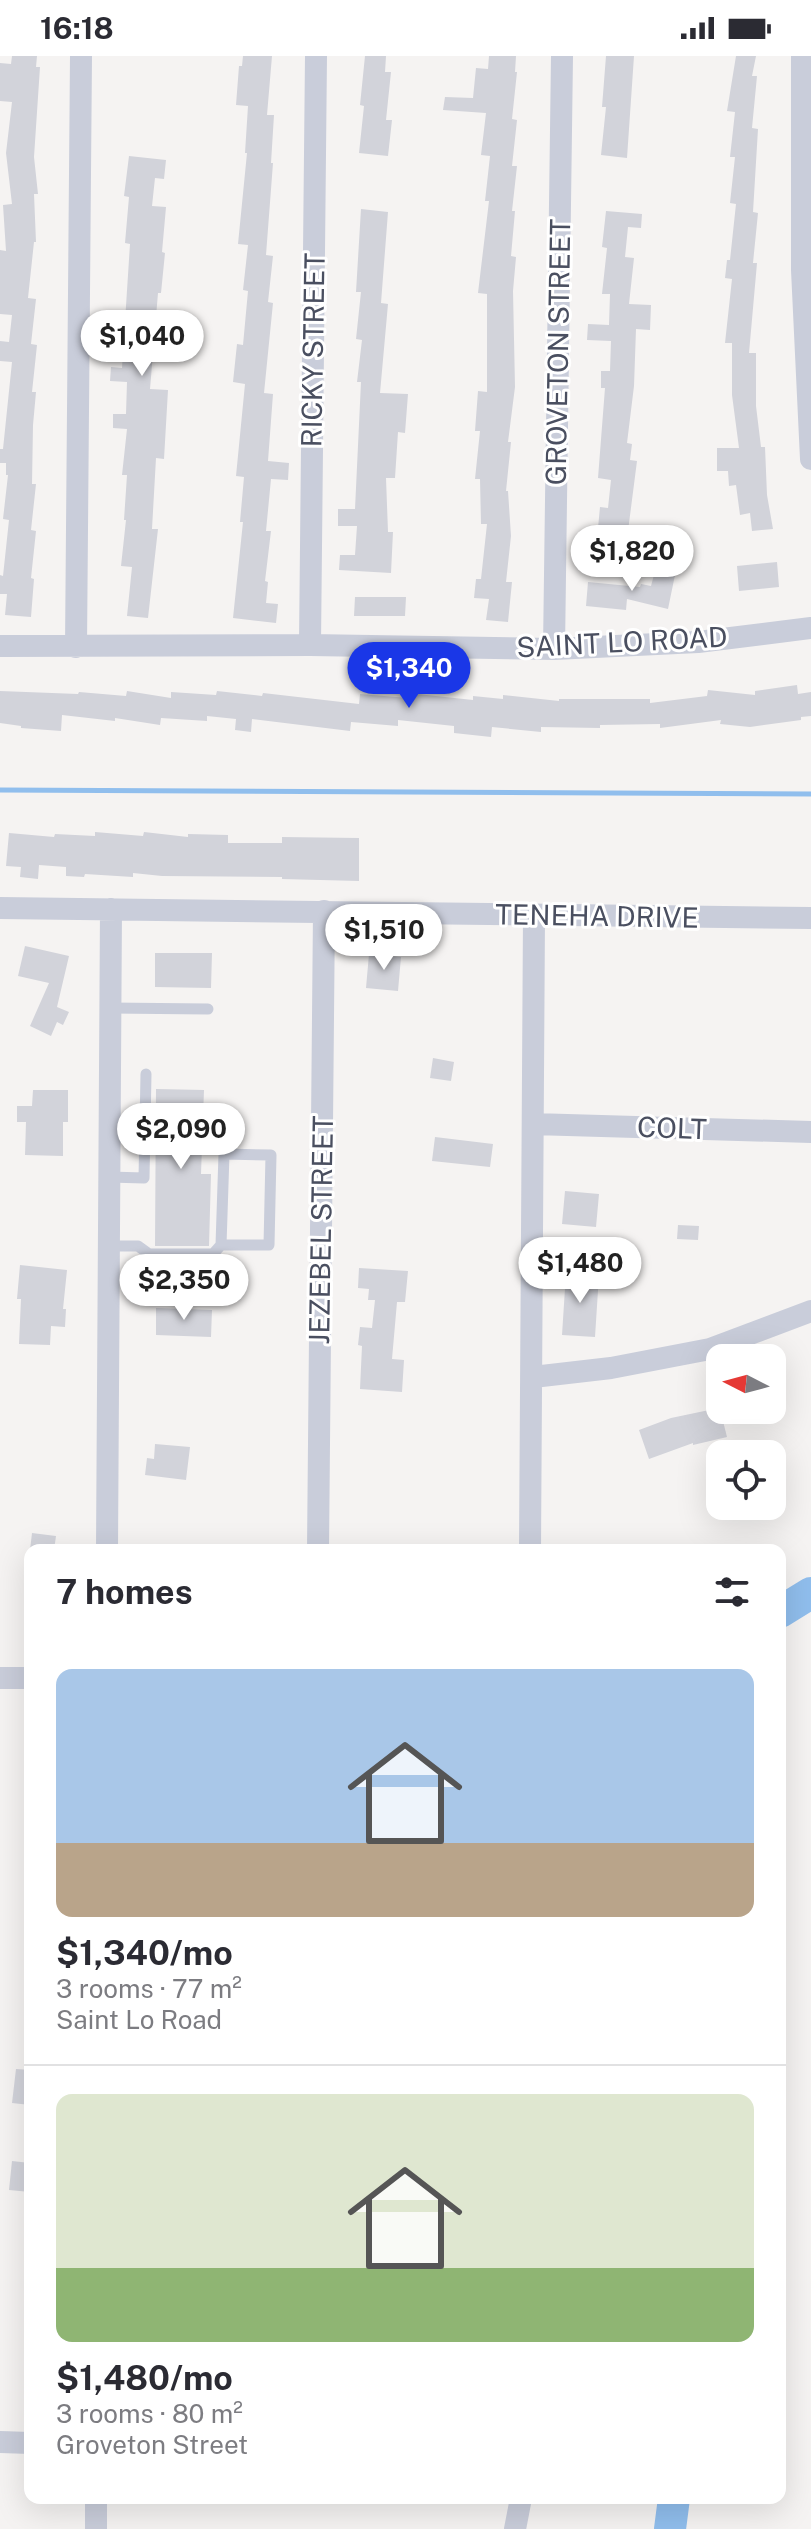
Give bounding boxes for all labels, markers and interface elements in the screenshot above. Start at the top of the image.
text: 16:18 [40,10,114,46]
street label: GROVETON STREET [539,218,576,486]
street label: RICKY STREET [294,252,331,448]
pin: $1,040 [77,310,207,378]
text: $1,040 [99,320,185,351]
pin: $1,820 [567,525,697,593]
text: $1,820 [589,535,675,566]
street label: SAINT LO ROAD [516,619,728,664]
pin: $1,340 [344,642,474,710]
text: $1,340 [365,652,453,683]
street label: TENEHA DRIVE [495,897,699,934]
pin: $1,510 [319,904,449,972]
text: $1,510 [343,914,425,945]
pin: $2,090 [116,1103,246,1171]
street label: COLT [636,1110,708,1145]
text: $2,090 [135,1113,227,1144]
street label: JEZEBEL STREET [302,1115,339,1345]
pin: $1,480 [515,1237,645,1305]
text: $1,480 [536,1247,624,1278]
pin: $2,350 [119,1254,249,1322]
text: $2,350 [137,1264,231,1295]
north arrow [706,1344,786,1424]
map controls [706,1344,786,1520]
button: locate [706,1440,786,1520]
icon: filters [710,1570,754,1614]
text: 7 homes [56,1572,193,1612]
icon: home [333,1721,477,1865]
text: $1,340/mo [56,1933,233,1973]
text: 3 rooms · 77 m² [56,1973,242,2004]
text: Saint Lo Road [56,2004,222,2035]
icon: home [333,2146,477,2290]
text: $1,480/mo [56,2358,233,2398]
text: 3 rooms · 80 m² [56,2398,243,2429]
text: Groveton Street [56,2429,248,2460]

